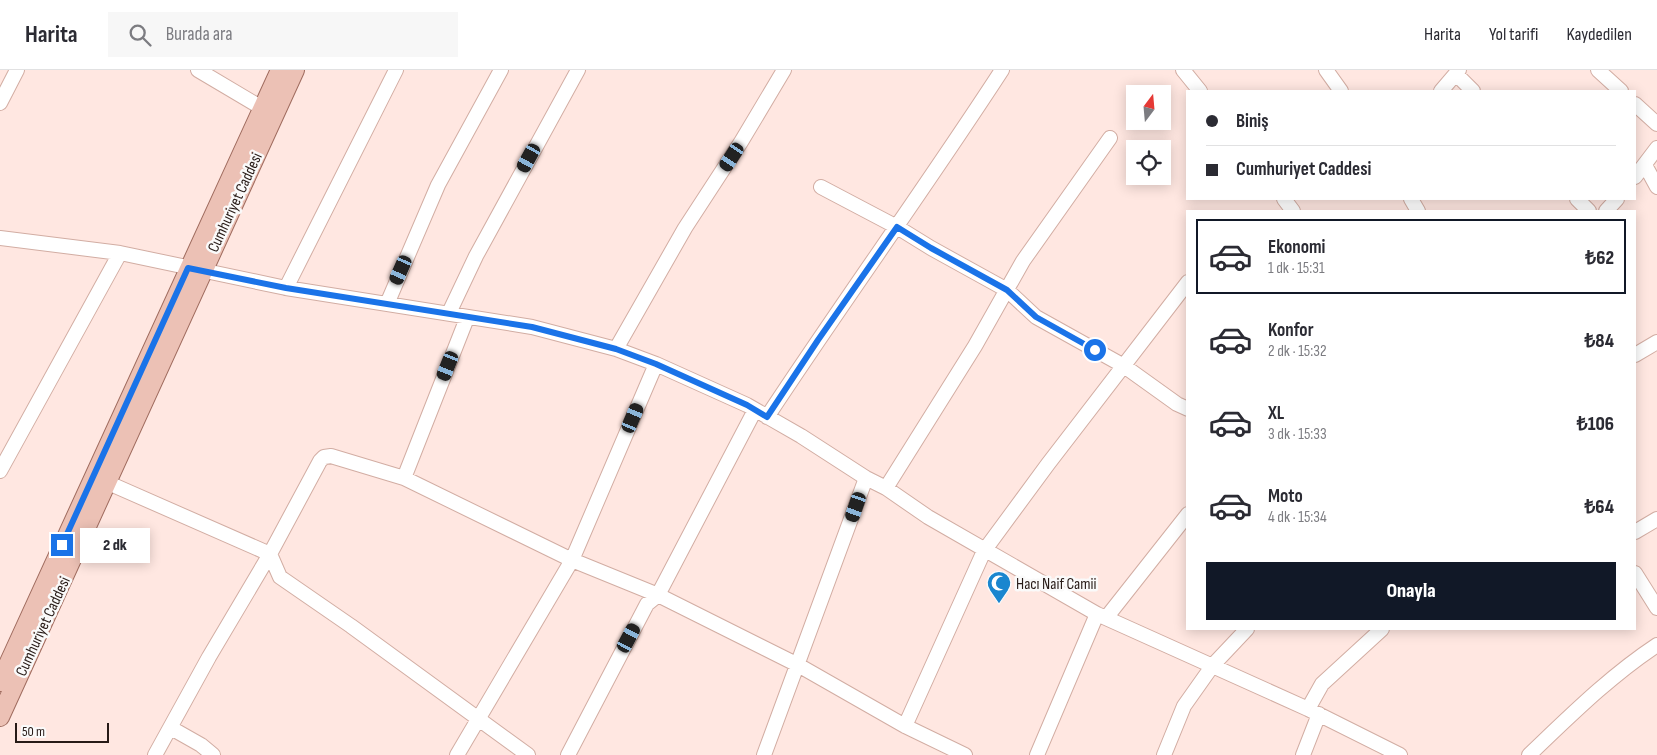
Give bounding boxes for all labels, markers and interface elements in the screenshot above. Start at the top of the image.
search box [108,12,458,57]
text: Harita [25,20,78,49]
icon: search [126,21,154,49]
text: Burada ara [166,23,233,46]
text: Harita [1424,24,1461,45]
text: Yol tarifi [1489,24,1538,45]
text: Kaydedilen [1566,24,1632,45]
north arrow [1126,85,1171,130]
map controls [1126,85,1171,185]
text: Biniş [1236,110,1269,133]
car [717,140,746,174]
button: locate [1126,140,1171,185]
car [515,141,542,175]
street label: Cumhuriyet Caddesi [204,150,267,255]
text: Cumhuriyet Caddesi [1236,158,1371,181]
icon: car [1208,234,1253,279]
text: Ekonomi [1268,236,1325,259]
text: ₺62 [1585,247,1614,270]
car [388,253,413,287]
text: 1 dk · 15:31 [1268,259,1325,278]
icon: car [1208,317,1253,362]
text: Konfor [1268,319,1314,342]
text: ₺84 [1584,330,1614,353]
route start [1084,339,1106,361]
text: 2 dk · 15:32 [1268,342,1327,361]
car [435,349,460,383]
icon: car [1208,400,1253,445]
car [620,401,645,435]
text: XL [1268,402,1284,425]
text: ₺106 [1577,413,1614,436]
text: 3 dk · 15:33 [1268,425,1327,444]
icon: car [1208,483,1253,528]
text: Moto [1268,485,1303,508]
car [844,490,867,524]
text: ₺64 [1585,496,1614,519]
text: 4 dk · 15:34 [1268,508,1327,527]
callout: 2 dk [80,528,150,562]
route end [51,534,73,556]
text: 2 dk [103,536,127,555]
button: Onayla [1206,562,1616,620]
mosque icon: Hacı Naif Camii [986,570,1012,604]
street label: Cumhuriyet Caddesi [12,574,75,679]
place label: Hacı Naif Camii [1016,575,1096,594]
car [615,621,642,655]
scale bar [15,720,109,743]
text: 50 m [22,723,45,740]

